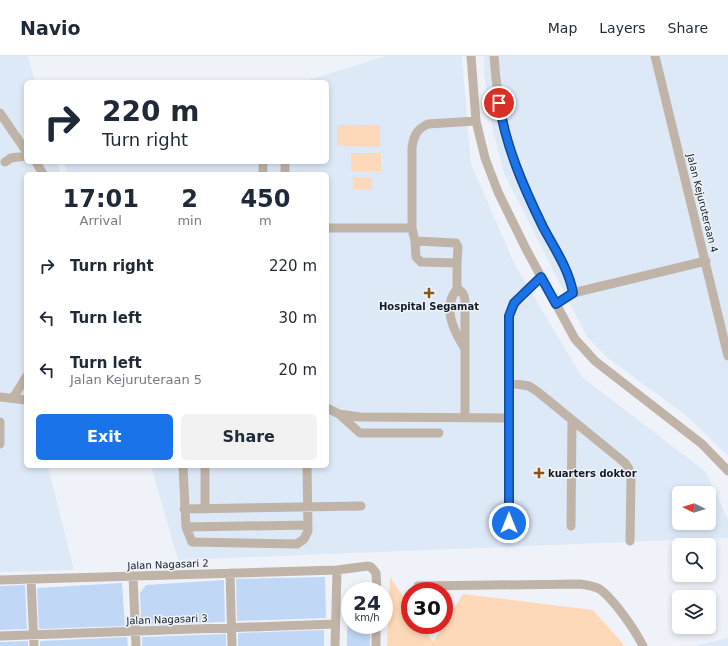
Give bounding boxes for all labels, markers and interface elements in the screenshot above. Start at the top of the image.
text: Navio [20,17,81,39]
text: Map [548,20,577,36]
text: Layers [599,20,646,36]
text: Share [668,20,708,36]
pin [482,86,516,120]
icon: arrive [488,92,510,114]
text: 220 m [102,95,199,128]
icon: right [36,96,88,148]
text: Turn right [102,129,188,150]
street label: Jalan Kejuruteraan 4 [685,152,720,254]
text: 17:01 [62,185,139,213]
text: 2 [181,185,198,213]
text: 450 [240,185,290,213]
text: Arrival [80,213,122,228]
text: min [177,213,202,228]
text: m [259,213,272,228]
icon: right [36,255,58,277]
text: Turn right [70,257,154,275]
text: 220 m [269,257,317,275]
marker: Hospital Segamat [423,287,435,299]
place label: Hospital Segamat [379,301,479,312]
icon: left [36,307,58,329]
text: Turn left [70,309,142,327]
text: 30 m [279,309,317,327]
text: Turn left [70,354,142,372]
icon: left [36,359,58,381]
text: 20 m [279,361,317,379]
text: Jalan Kejuruteraan 5 [70,372,202,387]
button: Exit [36,414,173,460]
button: Share [181,414,317,460]
marker: kuarters doktor [533,467,545,479]
place label: kuarters doktor [548,468,637,479]
north arrow [672,486,716,530]
map controls [672,486,716,634]
position arrow [488,502,530,544]
button: search [672,538,716,582]
street label: Jalan Nagasari 2 [126,558,209,571]
speed limit sign: 30 [401,582,453,634]
button: layers [672,590,716,634]
text: 24 [353,591,381,615]
text: km/h [354,612,380,623]
street label: Jalan Nagasari 3 [125,613,208,626]

